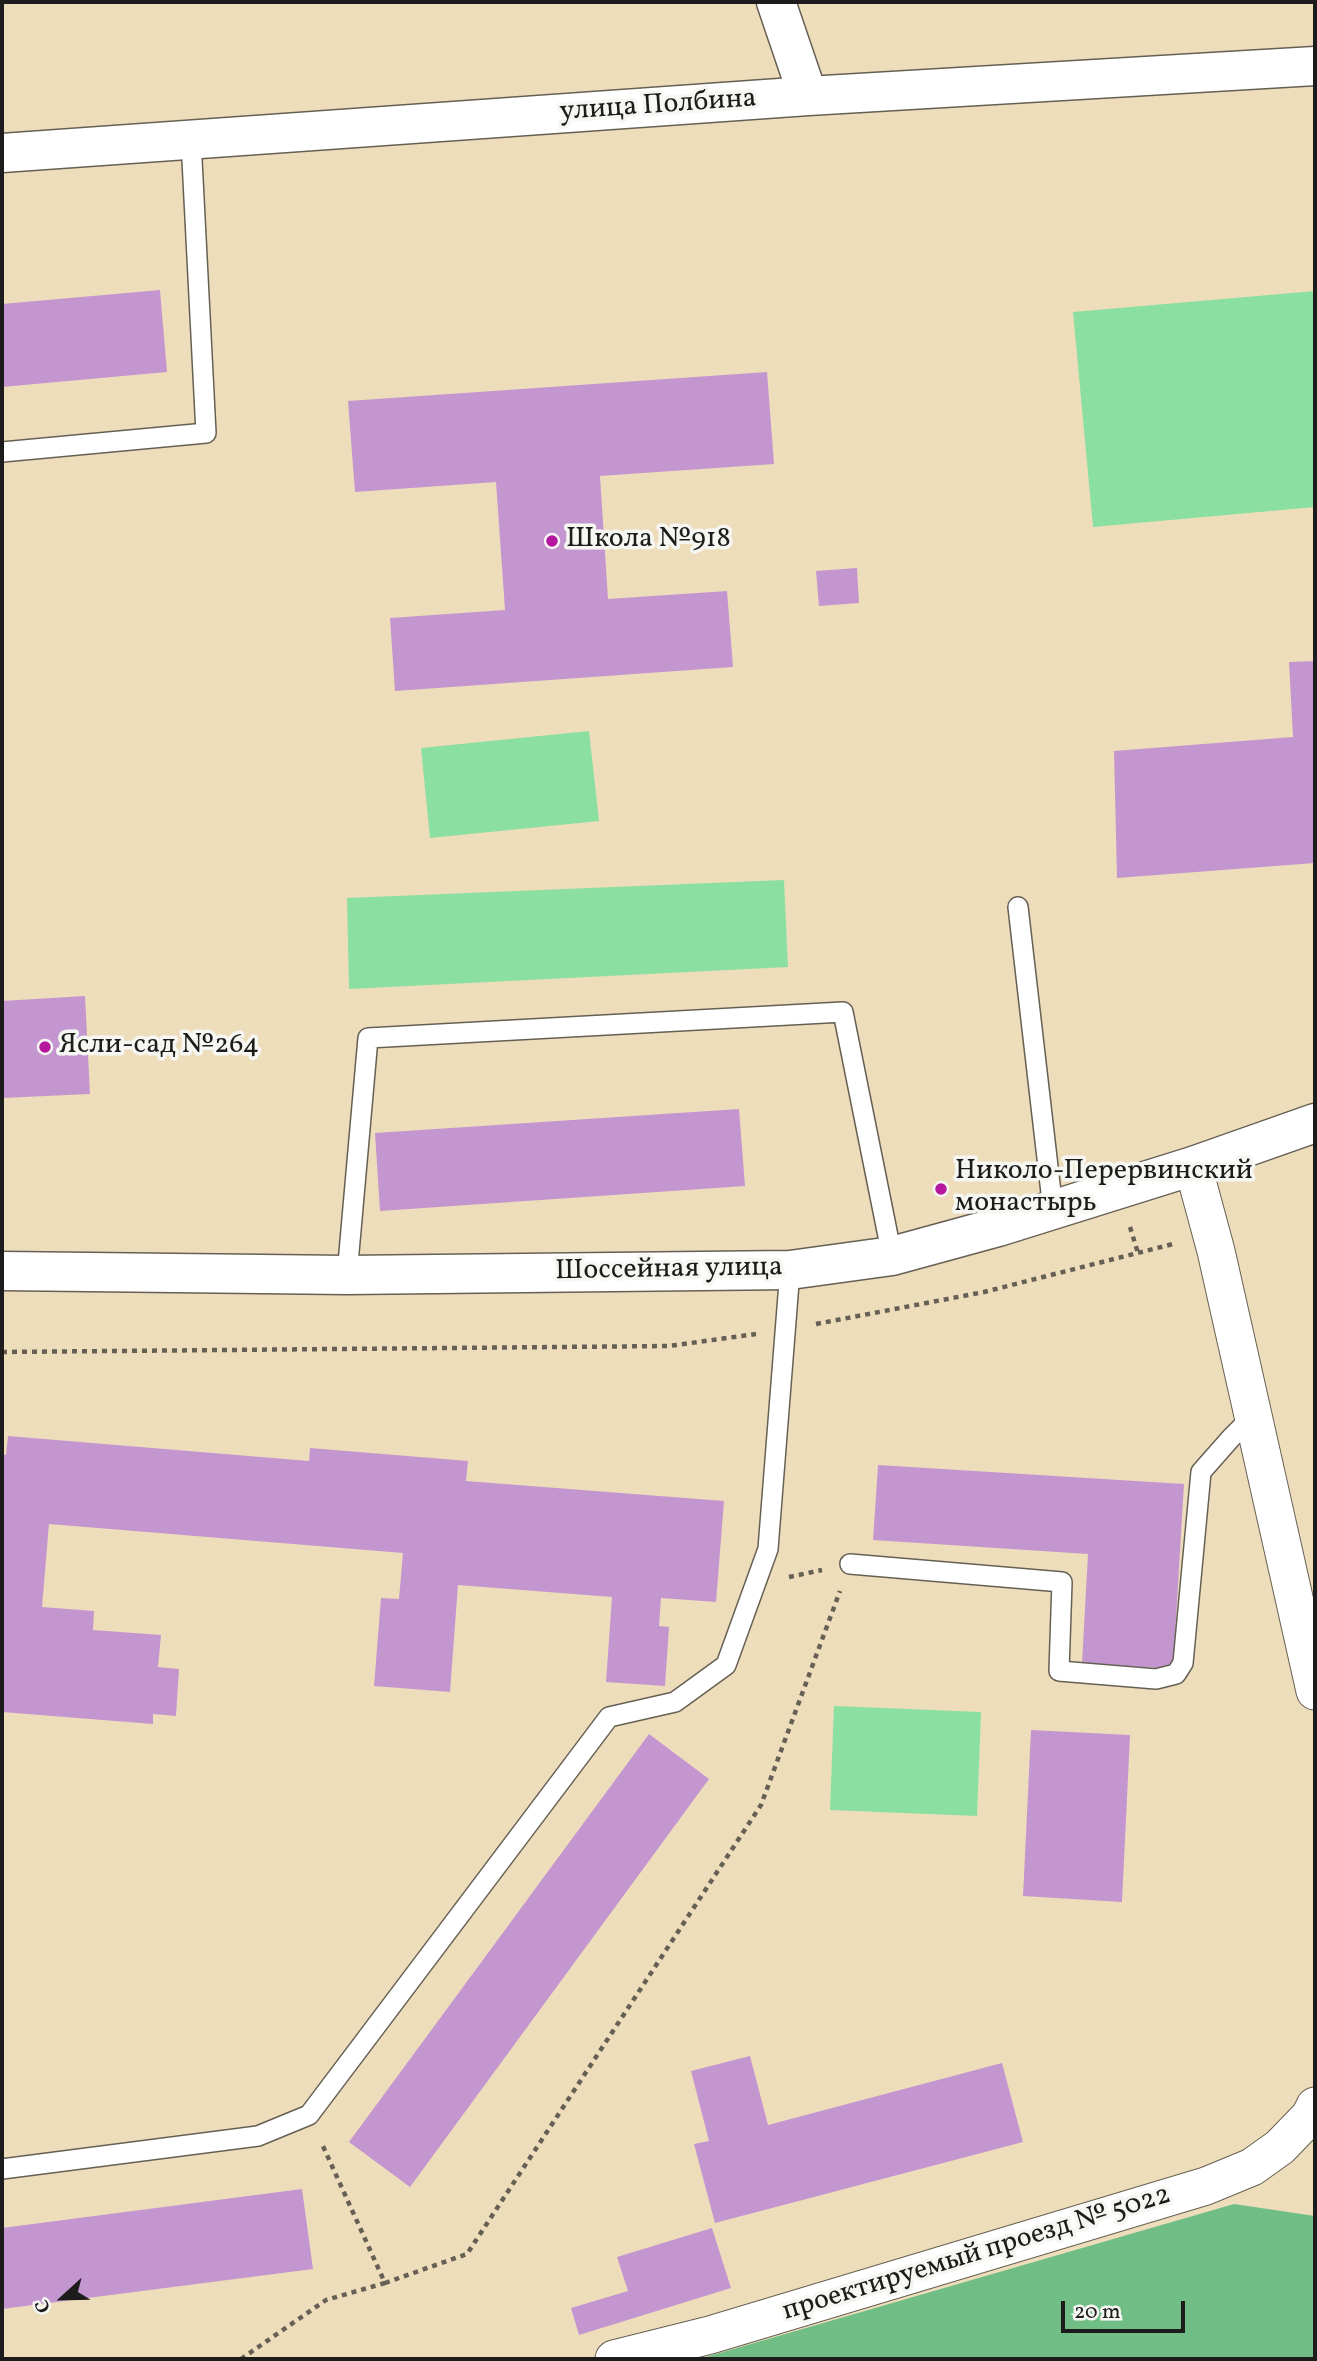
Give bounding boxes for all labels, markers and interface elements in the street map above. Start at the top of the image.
street label: улица Полбина [558,83,758,131]
place label: Школа №918 [566,524,731,558]
marker: Школа №918 [544,533,560,549]
place label: Ясли-сад №264 [59,1030,259,1064]
marker: Ясли-сад №264 [37,1039,53,1055]
place label: Николо-Перервинский монастырь [955,1156,1253,1222]
marker: Николо-Перервинский монастырь [933,1181,949,1197]
street label: Шоссейная улица [555,1252,783,1290]
street label: проектируемый проезд № 5022 [779,2180,1175,2330]
north arrow [28,2263,98,2333]
scale bar [1065,2288,1189,2332]
text: С [29,2295,58,2316]
text: 20 m [1074,2298,1120,2327]

